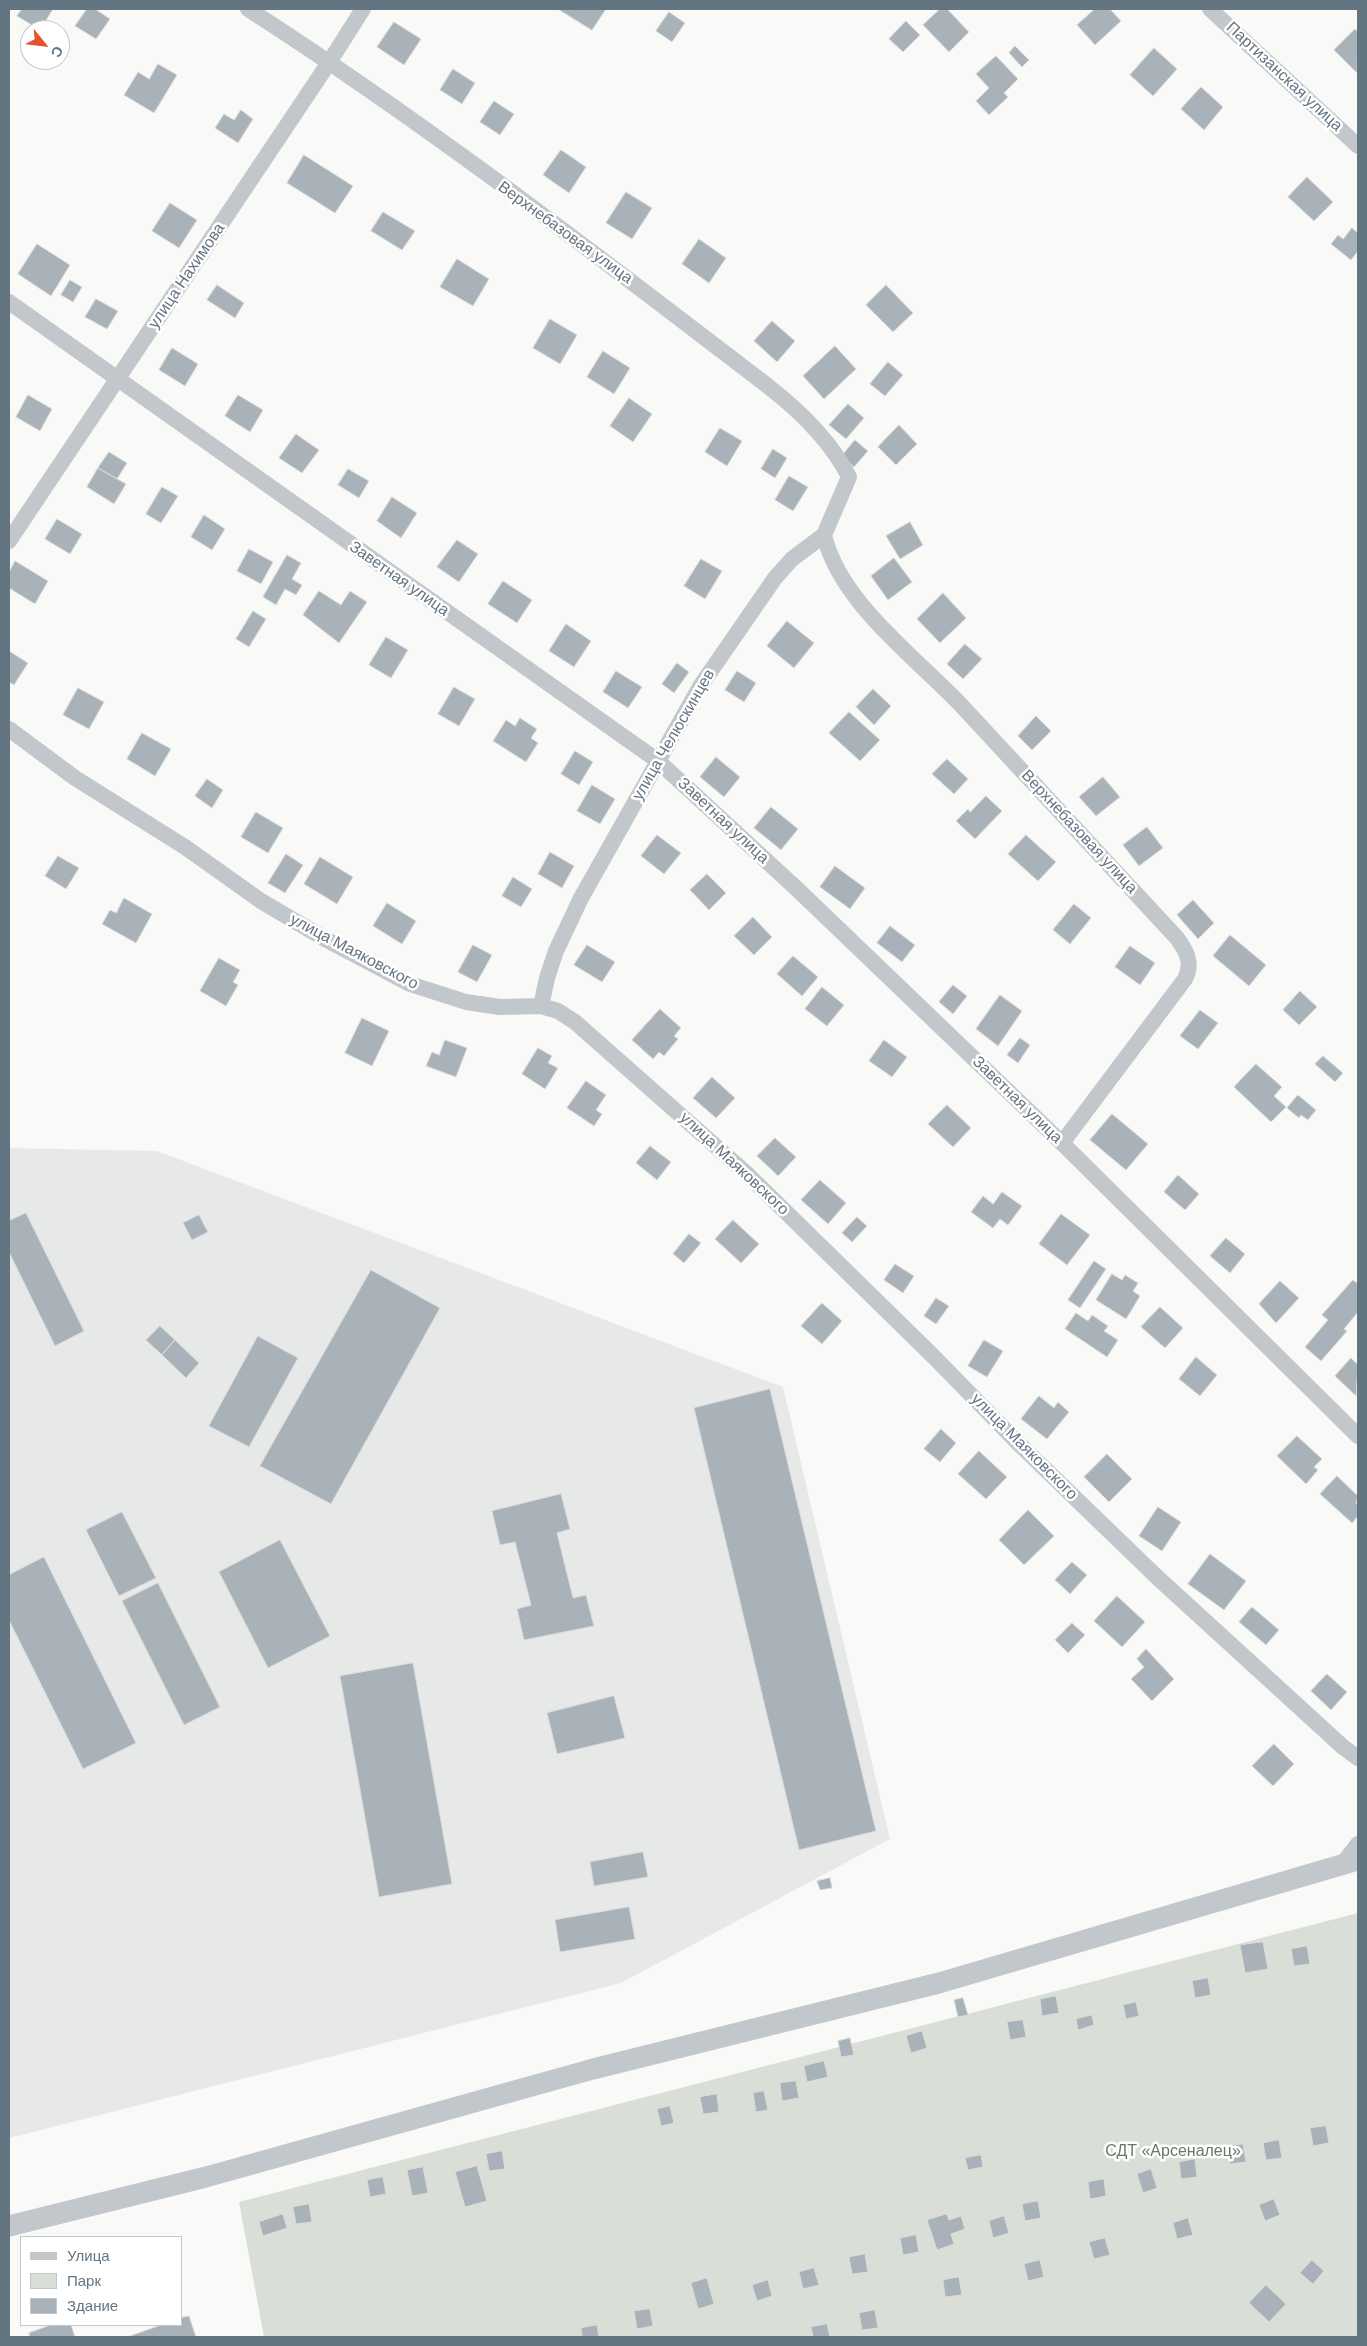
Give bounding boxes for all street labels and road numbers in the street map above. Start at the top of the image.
street label: Партизанская улица [1222,18,1346,136]
street label: Верхнебазовая улица [494,178,636,288]
street label: улица Нахимова [145,220,229,332]
street label: Заветная улица [345,537,453,621]
street label: улица Челюскинцев [629,666,719,804]
street label: Верхнебазовая улица [1017,766,1141,898]
street label: Заветная улица [674,774,772,868]
street label: улица Маяковского [287,910,421,994]
street label: Заветная улица [968,1052,1066,1148]
street label: улица Маяковского [675,1108,793,1220]
street label: улица Маяковского [967,1390,1081,1504]

